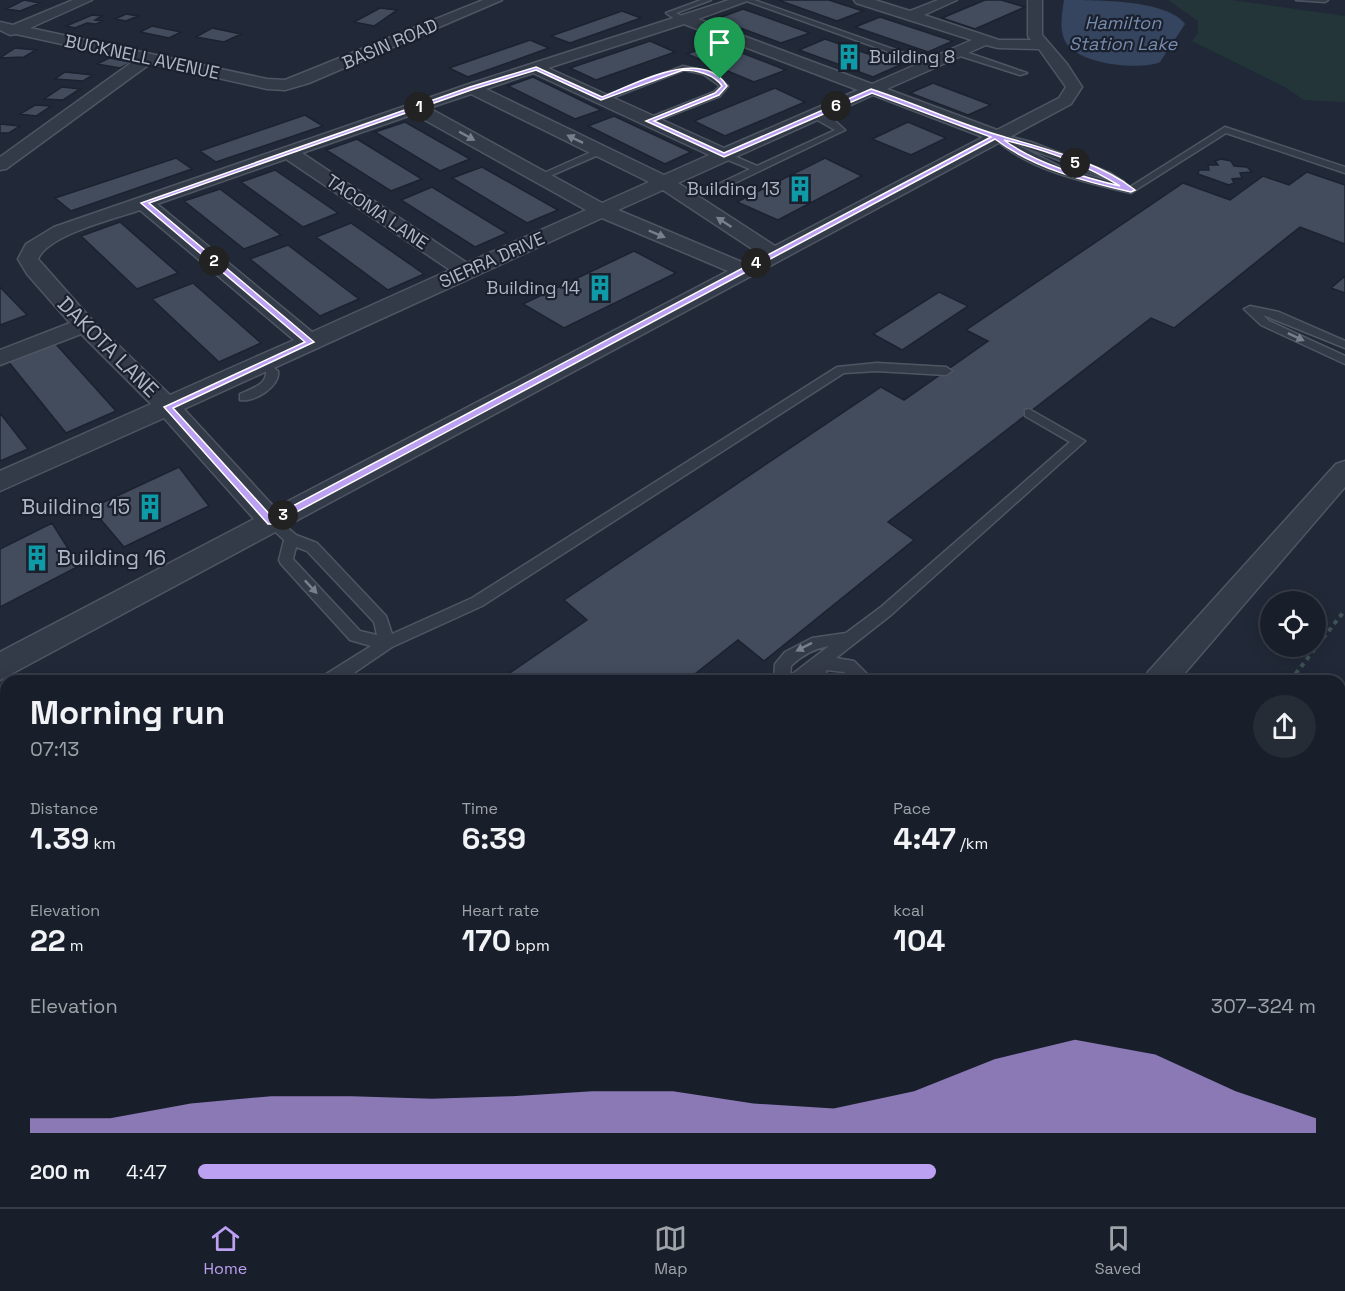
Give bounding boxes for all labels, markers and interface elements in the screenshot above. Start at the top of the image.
water label: Hamilton Station Lake [1069,11,1179,55]
street label: BASIN ROAD [339,13,441,74]
pin [694,17,745,79]
icon: arrive [703,26,736,59]
street label: BUCKNELL AVENUE [63,29,222,84]
building icon: Building 8 [834,42,864,72]
place label: Building 8 [869,45,955,68]
pin: 6 [821,91,851,121]
pin: 1 [404,92,434,122]
text: 6 [831,95,841,116]
text: 1 [415,96,423,117]
one-way arrow [459,131,476,141]
one-way arrow [566,134,583,143]
pin: 5 [1060,148,1090,178]
text: 5 [1070,152,1080,173]
street label: TACOMA LANE [322,169,433,254]
building icon: Building 13 [785,174,815,204]
place label: Building 13 [687,177,780,200]
one-way arrow [717,216,733,228]
street label: SIERRA DRIVE [436,226,548,293]
one-way arrow [648,230,666,239]
pin: 2 [199,246,229,276]
pin: 4 [741,248,771,278]
text: 2 [209,250,219,271]
text: 4 [751,252,761,273]
building icon: Building 14 [585,273,615,303]
place label: Building 14 [486,276,580,299]
street label: DAKOTA LANE [52,290,165,403]
one-way arrow [1287,333,1304,342]
building icon: Building 15 [135,492,165,522]
place label: Building 15 [21,493,130,520]
pin: 3 [268,500,298,530]
text: 3 [278,504,288,525]
building icon: Building 16 [22,543,52,573]
place label: Building 16 [57,544,166,571]
one-way arrow [304,580,318,595]
map controls [1260,591,1326,657]
button: locate [1260,591,1326,657]
one-way arrow [796,642,813,652]
text: Morning run [30,692,225,734]
button: share [1253,695,1316,758]
text: 07:13 [30,736,79,762]
text: Distance [30,798,98,819]
text: Time [462,798,498,819]
text: Pace [893,798,931,819]
text: 1.39 [30,819,89,858]
text: 6:39 [462,819,526,858]
text: 4:47 [893,819,956,858]
text: km [89,833,116,854]
text: /km [956,833,988,854]
text: Elevation [30,900,100,921]
text: Heart rate [462,900,539,921]
text: kcal [893,900,924,921]
text: 22 [30,921,66,960]
text: 170 [462,921,511,960]
text: 104 [893,921,945,960]
text: m [66,935,84,956]
text: bpm [511,935,550,956]
text: Elevation [30,993,118,1019]
text: 307–324 m [1211,993,1316,1019]
text: 200 m [30,1159,90,1185]
text: 4:47 [126,1159,167,1185]
tab: Home [204,1222,247,1279]
tab: Map [654,1222,688,1279]
tab: Saved [1095,1222,1141,1279]

